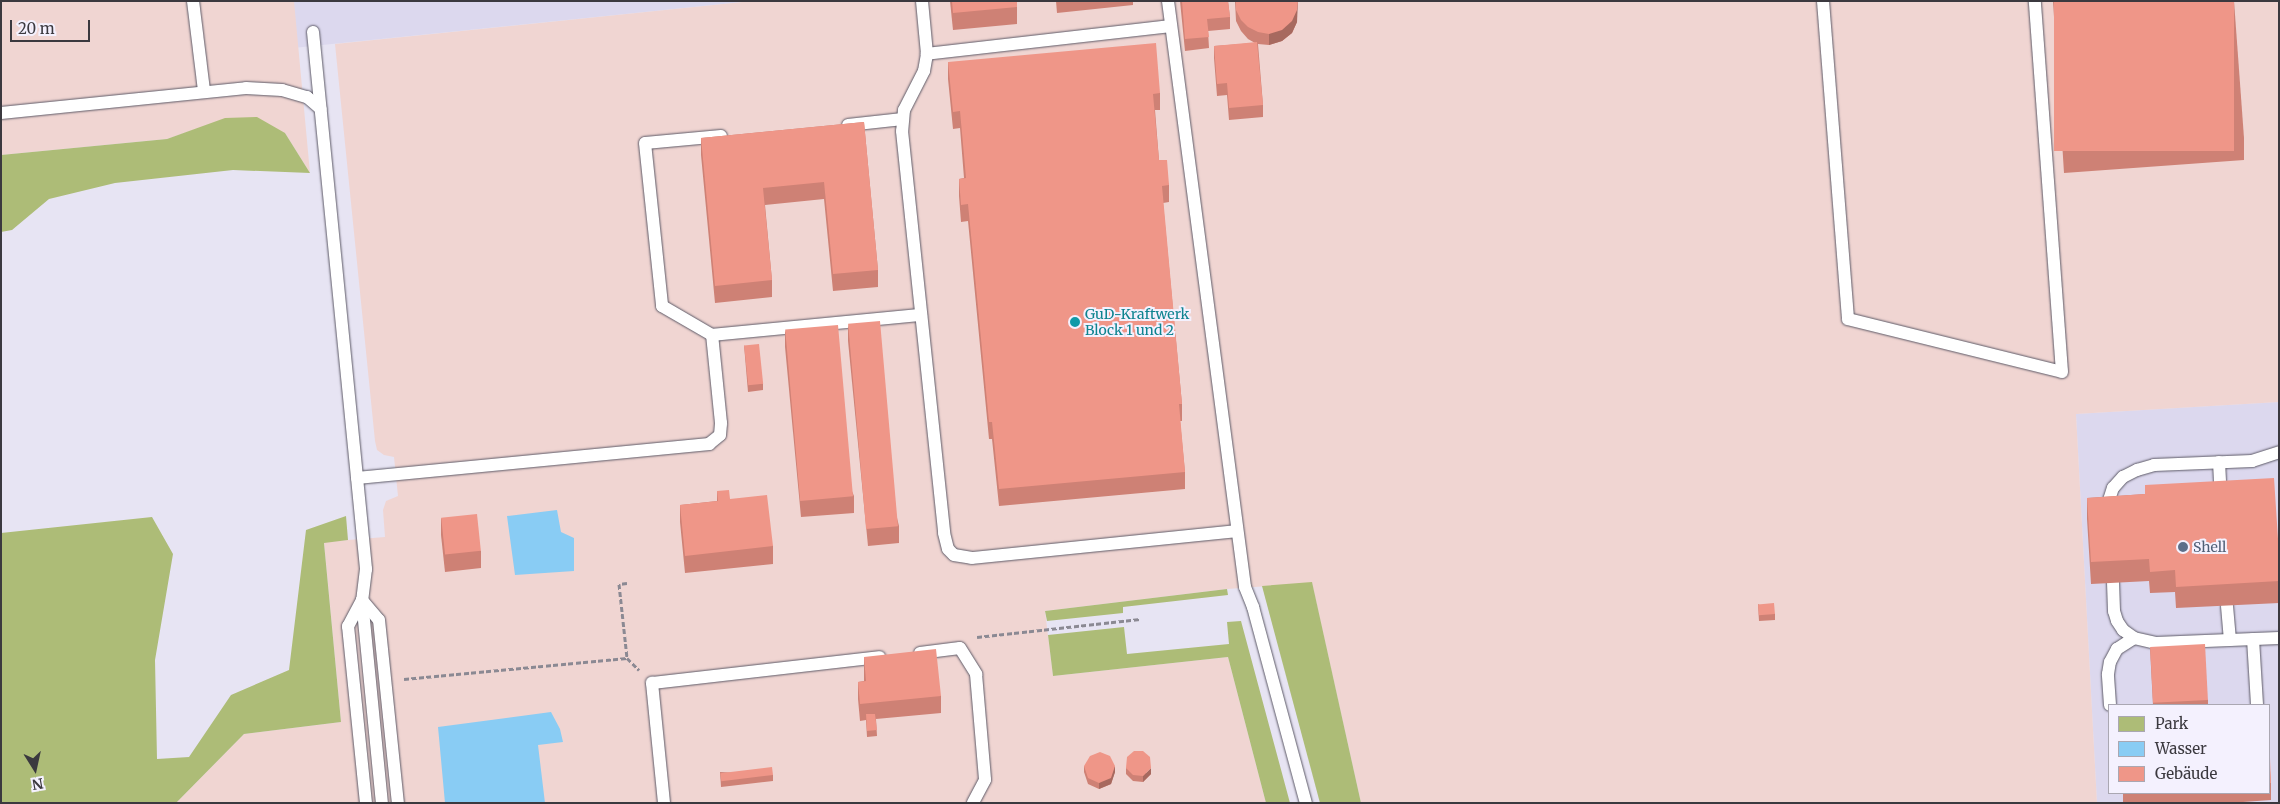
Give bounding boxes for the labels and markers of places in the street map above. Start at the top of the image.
place label: GuD-Kraftwerk Block 1 und 2 [1085,306,1189,338]
marker: GuD-Kraftwerk Block 1 und 2 [1069,316,1081,328]
place label: Shell [2193,539,2226,555]
marker: Shell [2177,541,2189,553]

